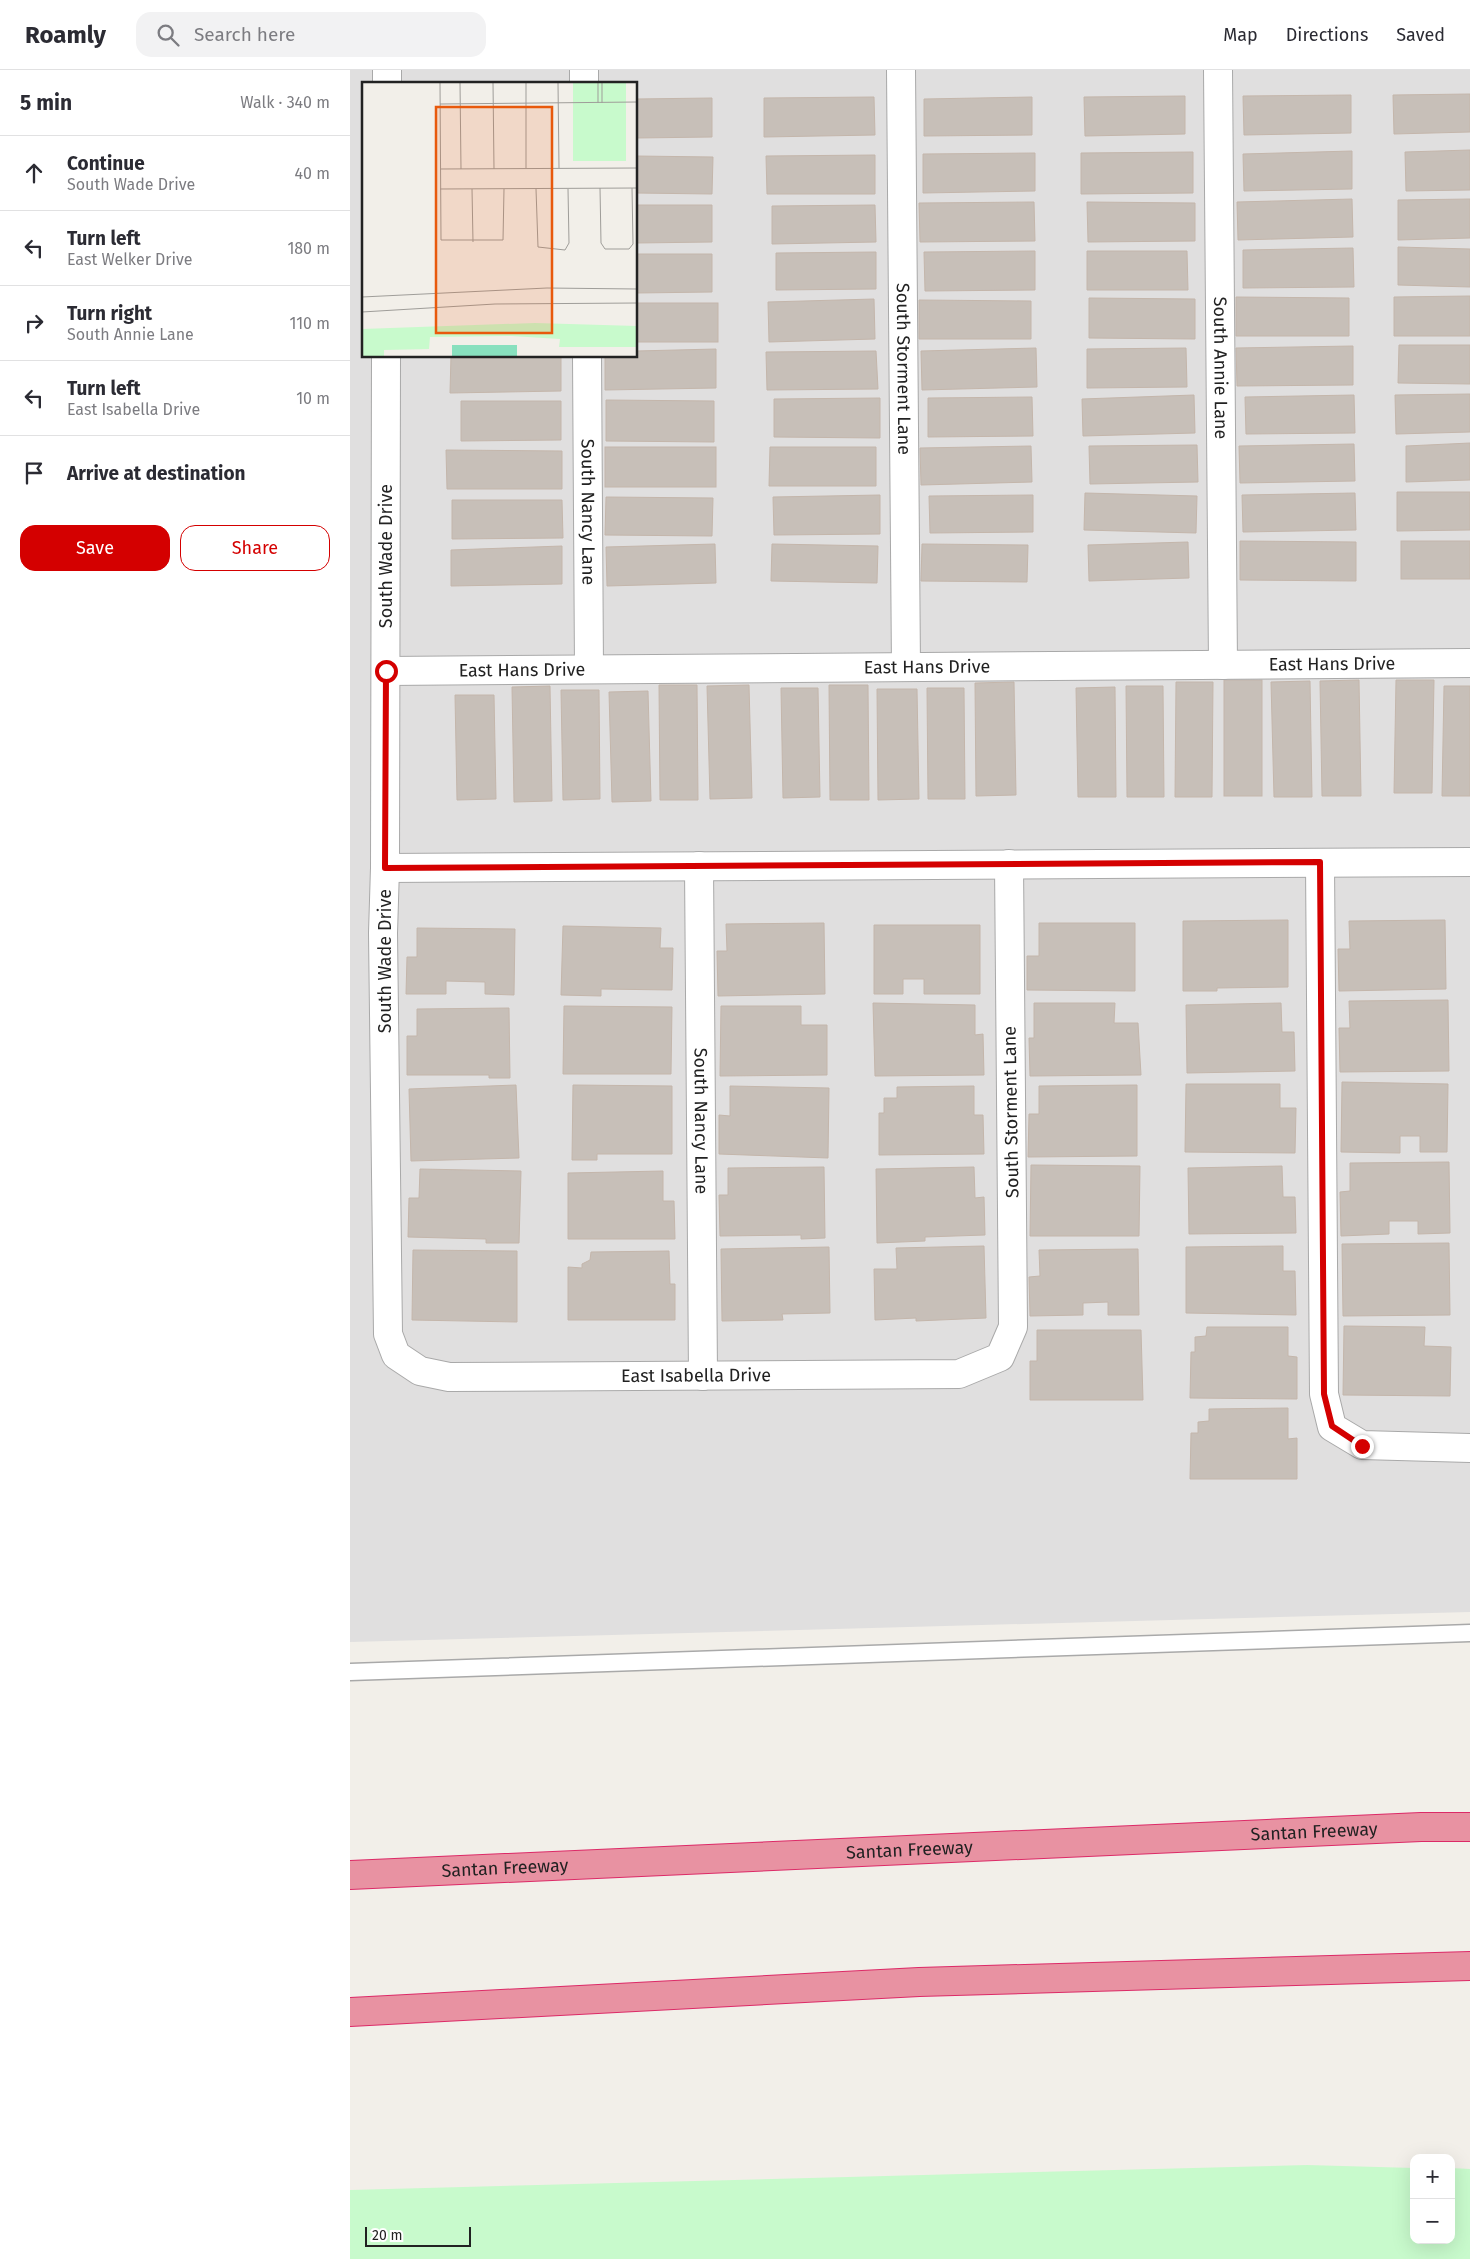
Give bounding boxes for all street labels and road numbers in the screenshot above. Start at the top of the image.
street label: South Storment Lane [892,283,915,455]
street label: South Annie Lane [1209,297,1232,439]
street label: South Nancy Lane [577,439,599,585]
street label: South Wade Drive [375,484,397,628]
street label: East Hans Drive [1269,653,1395,675]
street label: East Hans Drive [864,656,990,678]
street label: East Hans Drive [459,659,585,681]
street label: South Wade Drive [374,889,396,1033]
street label: South Storment Lane [998,1026,1024,1198]
street label: South Nancy Lane [689,1048,713,1194]
street label: East Isabella Drive [621,1364,771,1387]
street label: Santan Freeway [1250,1818,1378,1846]
street label: Santan Freeway [845,1836,974,1864]
street label: Santan Freeway [441,1854,569,1882]

